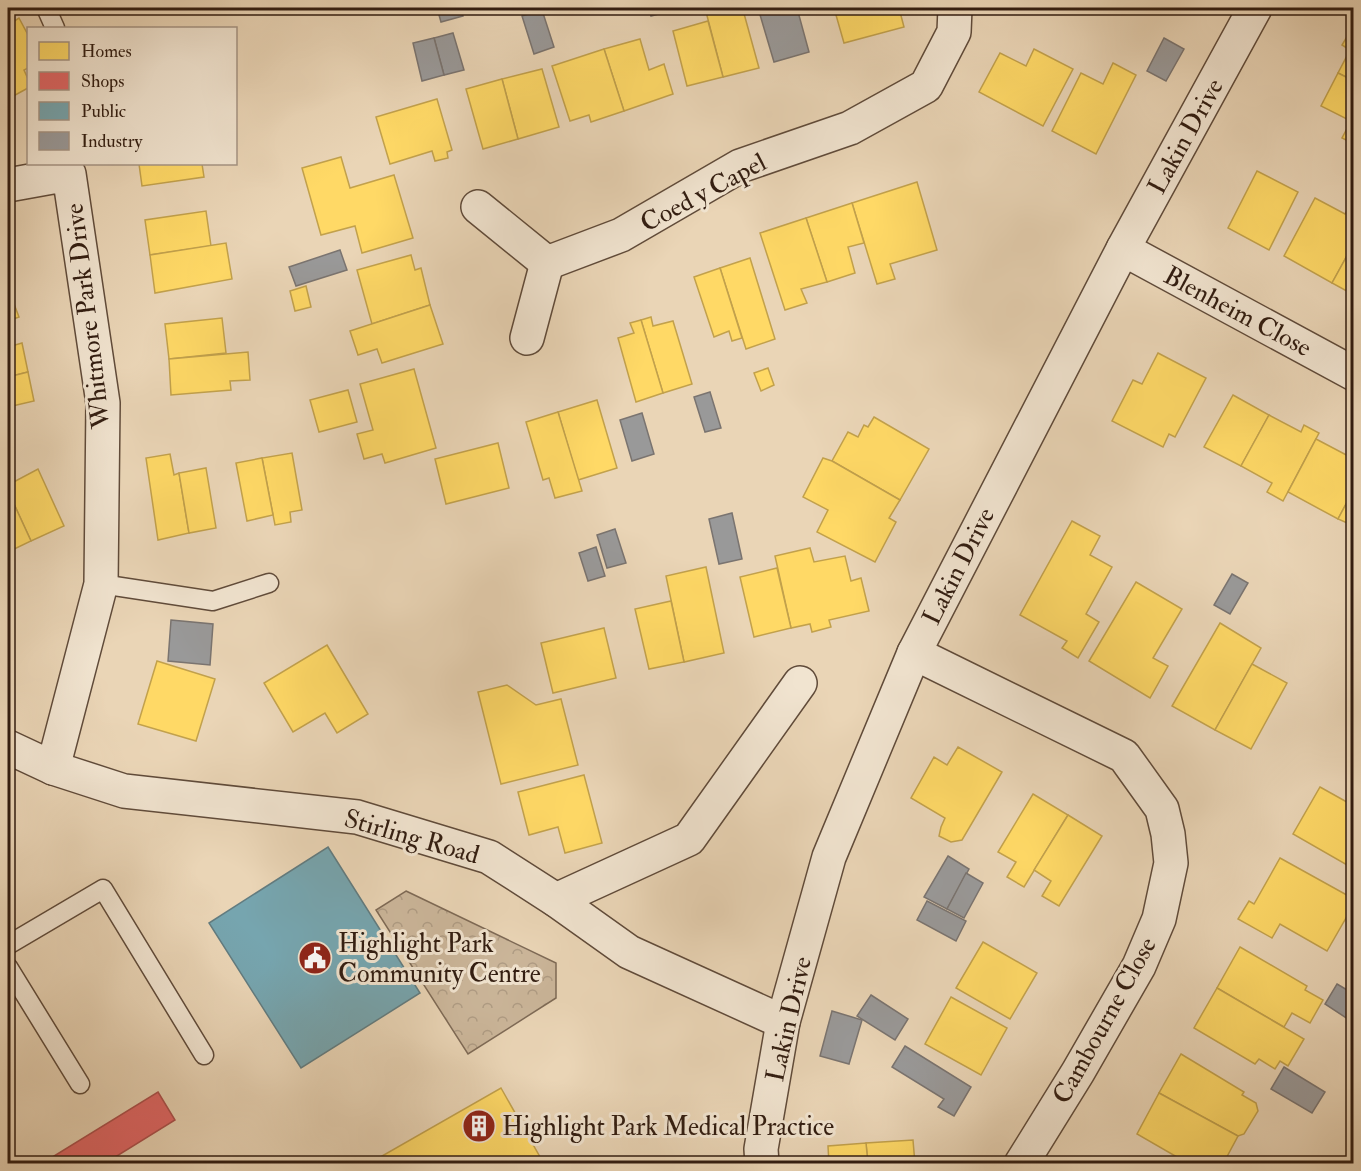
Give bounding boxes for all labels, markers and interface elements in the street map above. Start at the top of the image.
legend [27,27,237,165]
text: Homes [81,40,132,63]
text: Shops [81,70,124,93]
street label: Lakin Drive [1141,73,1231,200]
text: Public [81,100,126,123]
text: Industry [81,130,143,153]
street label: Coed y Capel [635,146,773,240]
street label: Whitmore Park Drive [58,201,118,431]
street label: Blenheim Close [1158,260,1317,364]
street label: Lakin Drive [916,502,1002,630]
street label: Stirling Road [341,802,483,872]
place label: Highlight Park Community Centre [338,928,541,990]
street label: Cambourne Close [1046,931,1164,1109]
public building icon: Highlight Park Community Centre [297,940,333,976]
street label: Lakin Drive [759,953,819,1085]
building icon: Highlight Park Medical Practice [461,1108,497,1144]
place label: Highlight Park Medical Practice [502,1111,834,1143]

